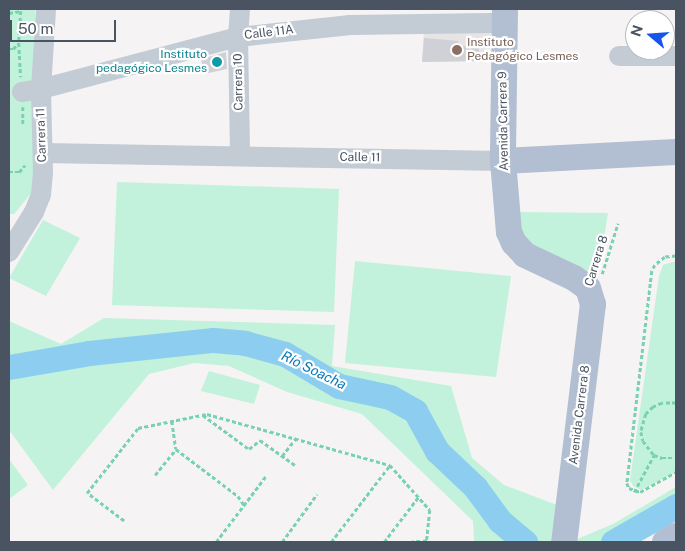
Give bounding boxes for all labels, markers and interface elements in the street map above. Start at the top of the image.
scale bar [12,10,119,42]
north arrow [625,10,675,60]
text: 50 m [18,20,53,37]
street label: Calle 11A [244,23,294,43]
text: N [627,23,646,38]
place label: Instituto Pedagógico Lesmes [467,36,579,64]
marker: Instituto Pedagógico Lesmes [451,44,463,56]
place label: Instituto pedagógico Lesmes [96,48,207,76]
street label: Carrera 10 [231,53,247,111]
marker: Instituto pedagógico Lesmes [211,56,223,68]
street label: Avenida Carrera 9 [496,71,512,171]
street label: Carrera 11 [34,107,50,163]
street label: Calle 11 [339,150,381,166]
street label: Carrera 8 [582,234,612,288]
water label: Río Soacha [279,347,349,393]
street label: Avenida Carrera 8 [567,365,593,465]

